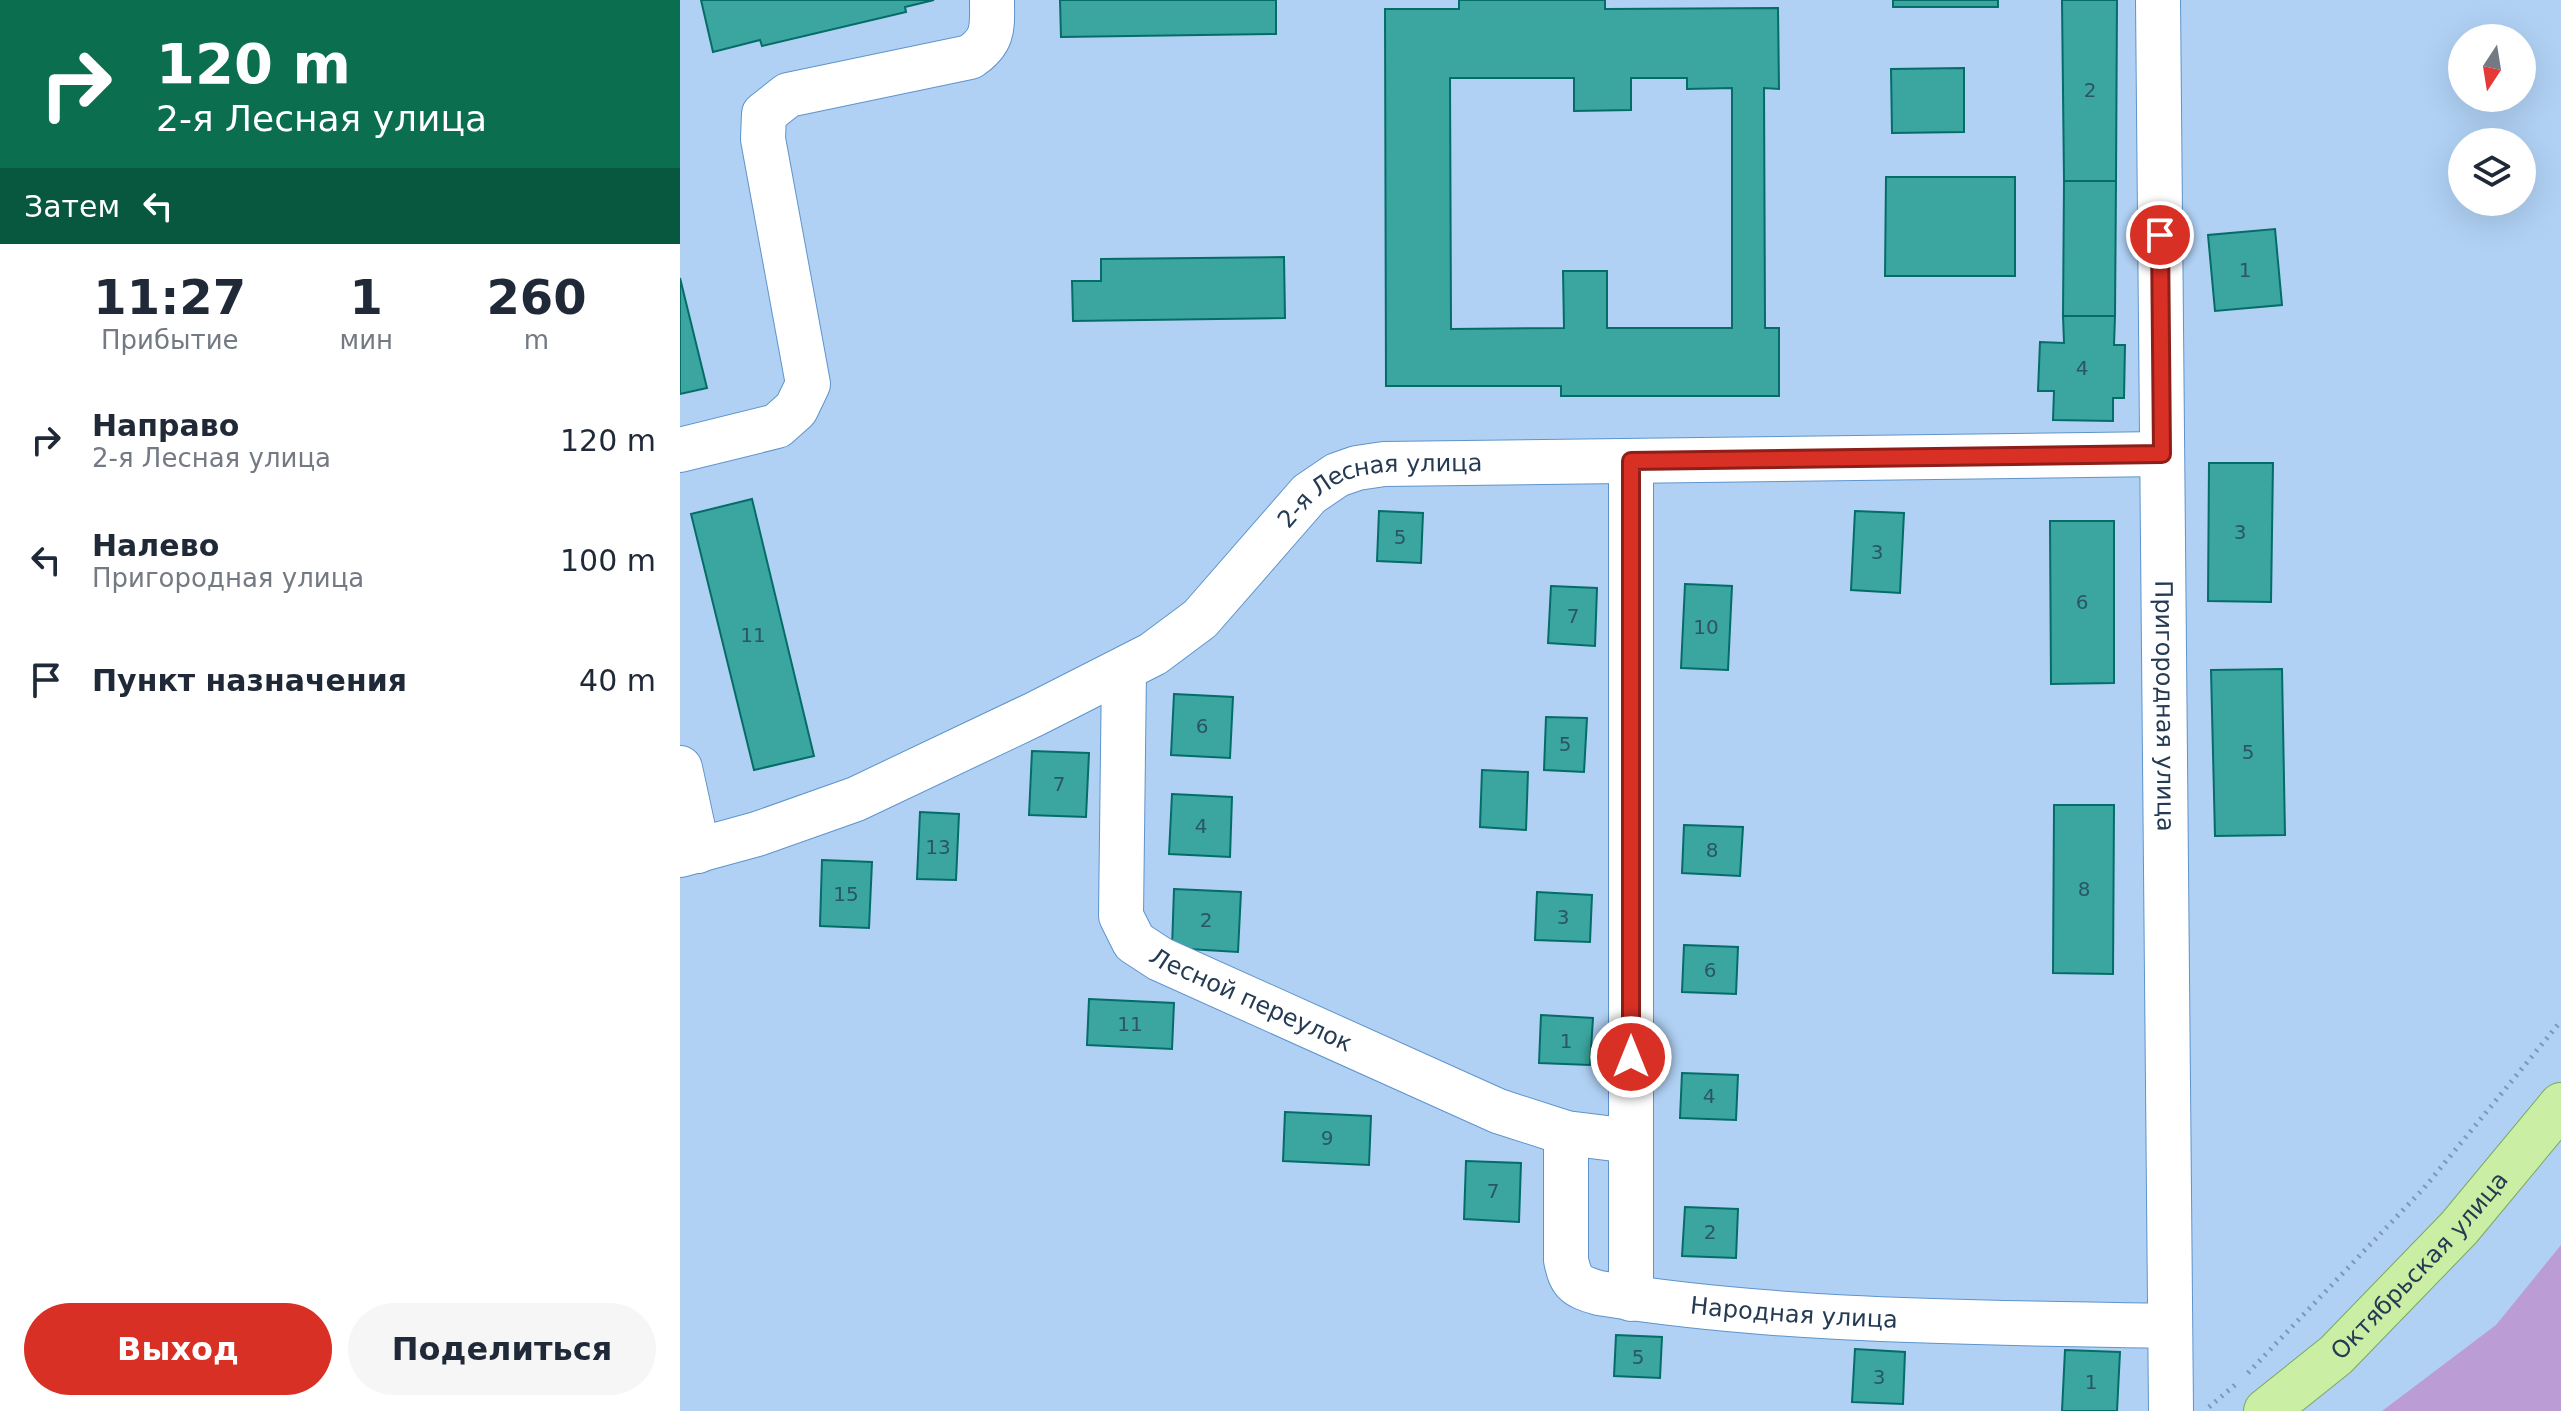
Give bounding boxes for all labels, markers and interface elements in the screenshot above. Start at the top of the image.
north arrow [2448,24,2536,112]
map controls [2448,24,2536,216]
text: 120 m [156,31,351,96]
icon: right [24,32,128,136]
house number: 2 [2084,78,2096,102]
text: 2-я Лесная улица [156,98,487,139]
button: layers [2448,128,2536,216]
icon: left [136,184,180,228]
text: Затем [24,189,120,224]
pin [2126,201,2194,269]
icon: arrive [2138,213,2182,257]
house number: 1 [2239,258,2251,282]
text: 11:27 [93,269,246,325]
text: 1 [350,269,383,325]
text: 260 [486,269,587,325]
text: Прибытие [101,325,239,355]
text: мин [340,325,393,355]
text: m [524,325,549,355]
house number: 4 [2076,356,2088,380]
text: Направо [92,408,239,443]
icon: right [24,418,68,462]
text: 120 m [560,423,656,458]
text: 2-я Лесная улица [92,443,331,473]
street label: 2-я Лесная улица [1272,449,1482,533]
house number: 3 [2234,520,2246,544]
house number: 5 [1394,525,1406,549]
text: Налево [92,528,219,563]
icon: left [24,538,68,582]
house number: 3 [1871,540,1883,564]
text: 100 m [560,543,656,578]
text: Пригородная улица [92,563,364,593]
street label: Пригородная улица [2149,580,2180,832]
house number: 6 [2076,590,2088,614]
house number: 7 [1567,604,1579,628]
house number: 10 [1693,615,1719,639]
house number: 11 [740,623,766,647]
icon: arrive [24,658,68,702]
text: Пункт назначения [92,663,407,698]
text: 40 m [579,663,656,698]
house number: 6 [1196,714,1208,738]
house number: 5 [1559,732,1571,756]
house number: 5 [2242,740,2254,764]
house number: 7 [1053,772,1065,796]
house number: 4 [1195,814,1207,838]
house number: 13 [925,835,951,859]
house number: 8 [1706,838,1718,862]
house number: 8 [2078,877,2090,901]
house number: 15 [833,882,859,906]
house number: 3 [1557,905,1569,929]
house number: 2 [1200,908,1212,932]
street label: Лесной переулок [1144,942,1357,1058]
house number: 6 [1704,958,1716,982]
house number: 11 [1117,1012,1143,1036]
position arrow [1589,1015,1673,1099]
house number: 1 [1560,1029,1572,1053]
house number: 4 [1703,1084,1715,1108]
house number: 9 [1321,1126,1333,1150]
street label: Октябрьская улица [2325,1166,2514,1365]
house number: 7 [1487,1179,1499,1203]
house number: 2 [1704,1220,1716,1244]
street label: Народная улица [1689,1291,1898,1334]
button: Выход [24,1303,332,1395]
button: Поделиться [348,1303,656,1395]
house number: 5 [1632,1345,1644,1369]
house number: 3 [1873,1365,1885,1389]
house number: 1 [2085,1370,2097,1394]

